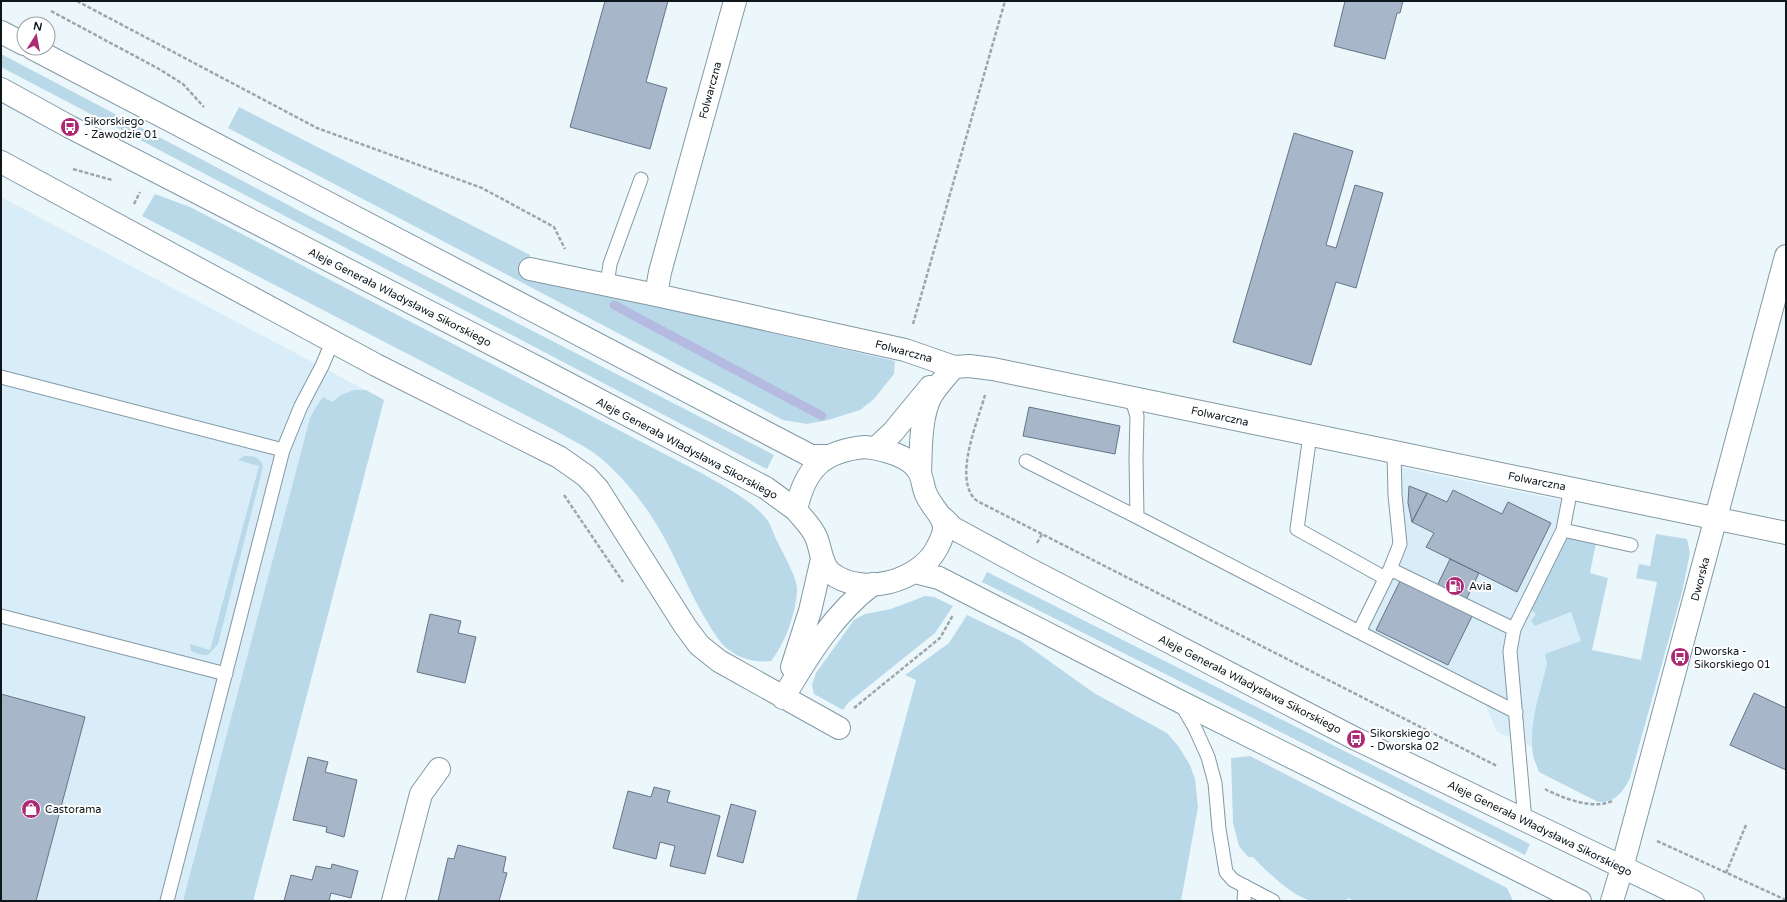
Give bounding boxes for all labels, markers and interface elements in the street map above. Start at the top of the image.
north arrow [16,16,56,56]
text: N [32,19,43,34]
street label: Folwarczna [697,60,724,120]
place label: Sikorskiego - Zawodzie 01 [84,115,158,141]
bus stop icon: Sikorskiego - Zawodzie 01 [59,116,81,138]
street label: Aleje Generała Władysława Sikorskiego [306,245,494,350]
street label: Folwarczna [874,338,934,365]
street label: Aleje Generała Władysława Sikorskiego [594,395,780,502]
street label: Folwarczna [1190,404,1250,429]
street label: Folwarczna [1507,470,1567,493]
street label: Dworska [1688,556,1713,603]
fuel station icon: Avia [1444,575,1466,597]
place label: Avia [1469,580,1492,593]
street label: Aleje Generała Władysława Sikorskiego [1156,632,1344,737]
place label: Dworska - Sikorskiego 01 [1694,645,1771,671]
bus stop icon: Dworska - Sikorskiego 01 [1669,646,1691,668]
place label: Sikorskiego - Dworska 02 [1370,727,1439,753]
bus stop icon: Sikorskiego - Dworska 02 [1345,728,1367,750]
street label: Aleje Generała Władysława Sikorskiego [1445,778,1634,879]
shop icon: Castorama [20,798,42,820]
place label: Castorama [45,803,102,816]

